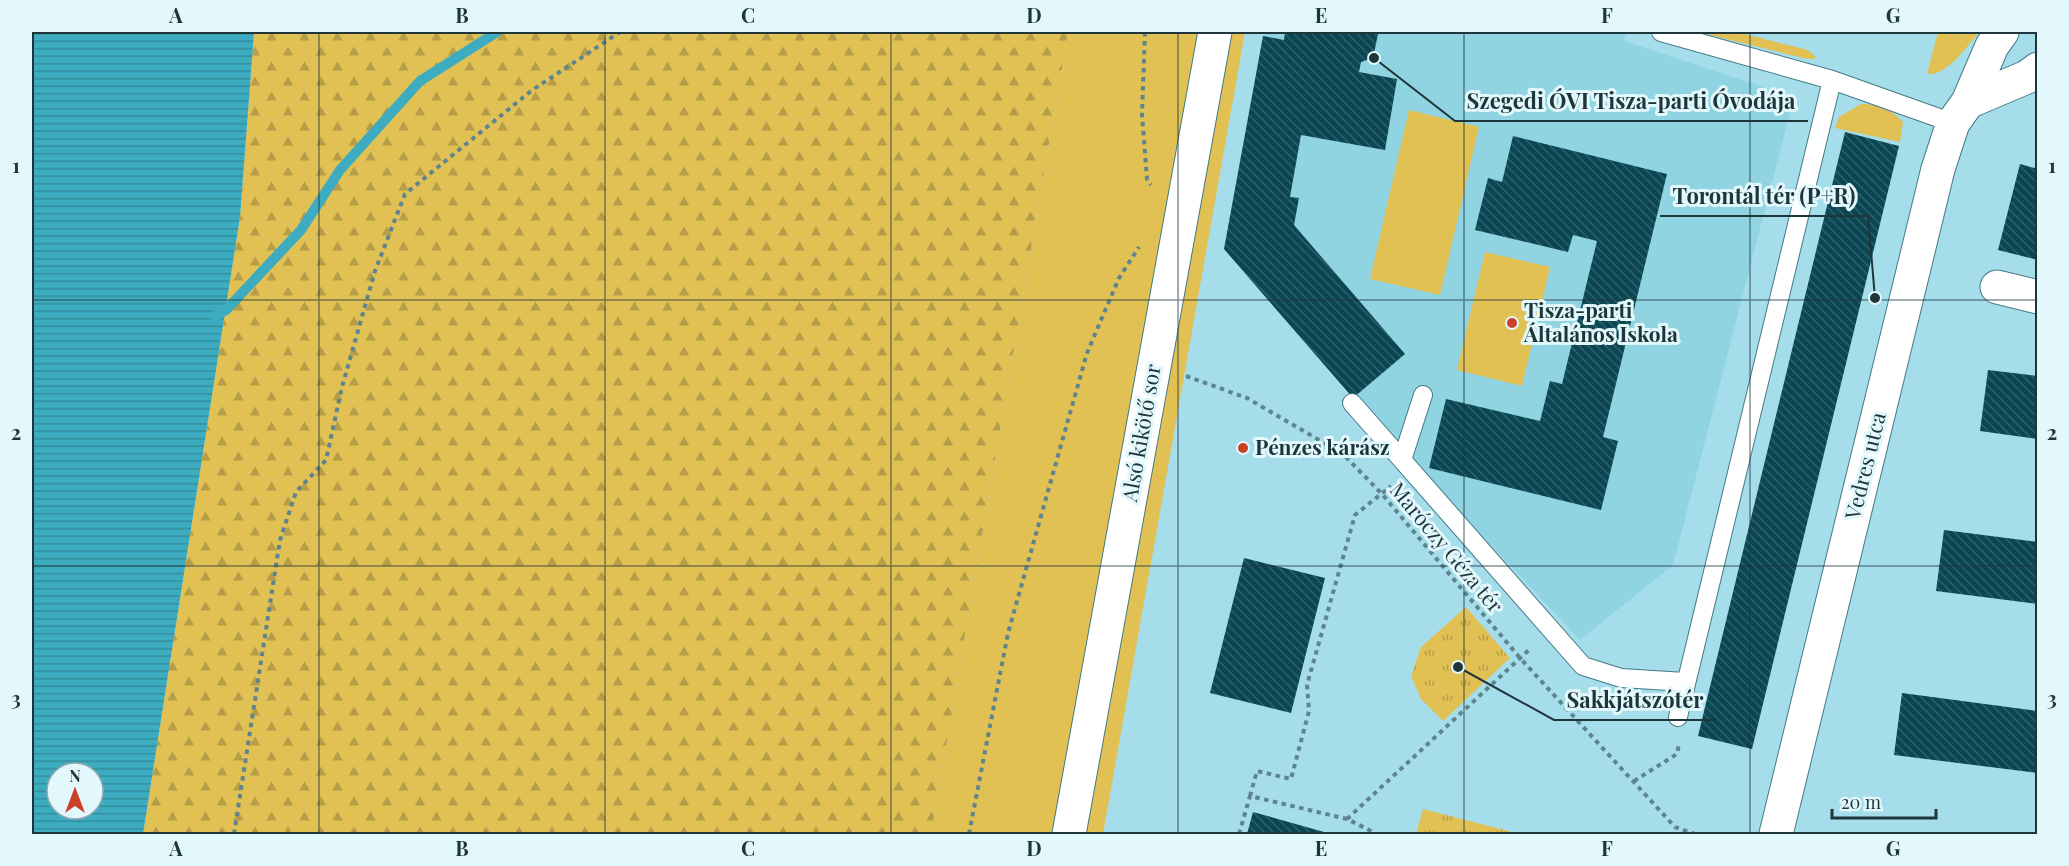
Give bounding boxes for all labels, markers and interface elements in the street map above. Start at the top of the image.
text: A [168,1,183,28]
text: B [455,1,469,28]
text: C [741,1,755,28]
text: D [1026,1,1042,28]
text: E [1315,1,1327,28]
text: F [1601,1,1613,28]
text: G [1886,1,1901,28]
callout: Szegedi ÓVI Tisza-parti Óvodája [1455,81,1808,121]
text: Szegedi ÓVI Tisza-parti Óvodája [1467,85,1796,115]
text: 1 [12,151,20,178]
text: 1 [2048,151,2056,178]
callout: Torontál tér (P+R) [1660,176,1868,216]
text: Torontál tér (P+R) [1673,180,1855,210]
place label: Tisza-parti Általános Iskola [1523,295,1678,347]
marker: Tisza-parti Általános Iskola [1505,316,1519,330]
street label: Alsó kikötő sor [1114,361,1166,505]
street label: Vedres utca [1837,409,1891,523]
text: 2 [11,418,21,445]
text: 2 [2047,418,2057,445]
place label: Pénzes kárász [1255,432,1390,460]
marker: Pénzes kárász [1236,441,1250,455]
street label: Maróczy Géza tér [1385,475,1511,618]
callout: Sakkjátszótér [1554,680,1716,720]
text: 3 [11,684,21,711]
text: Sakkjátszótér [1566,684,1704,714]
text: 3 [2047,684,2057,711]
north arrow [45,761,105,821]
text: N [69,765,81,786]
scale bar [1832,782,1936,820]
text: 20 m [1841,790,1881,814]
text: A [168,834,183,861]
text: B [455,834,469,861]
text: C [741,834,755,861]
text: D [1026,834,1042,861]
text: E [1315,834,1327,861]
text: F [1601,834,1613,861]
text: G [1886,834,1901,861]

